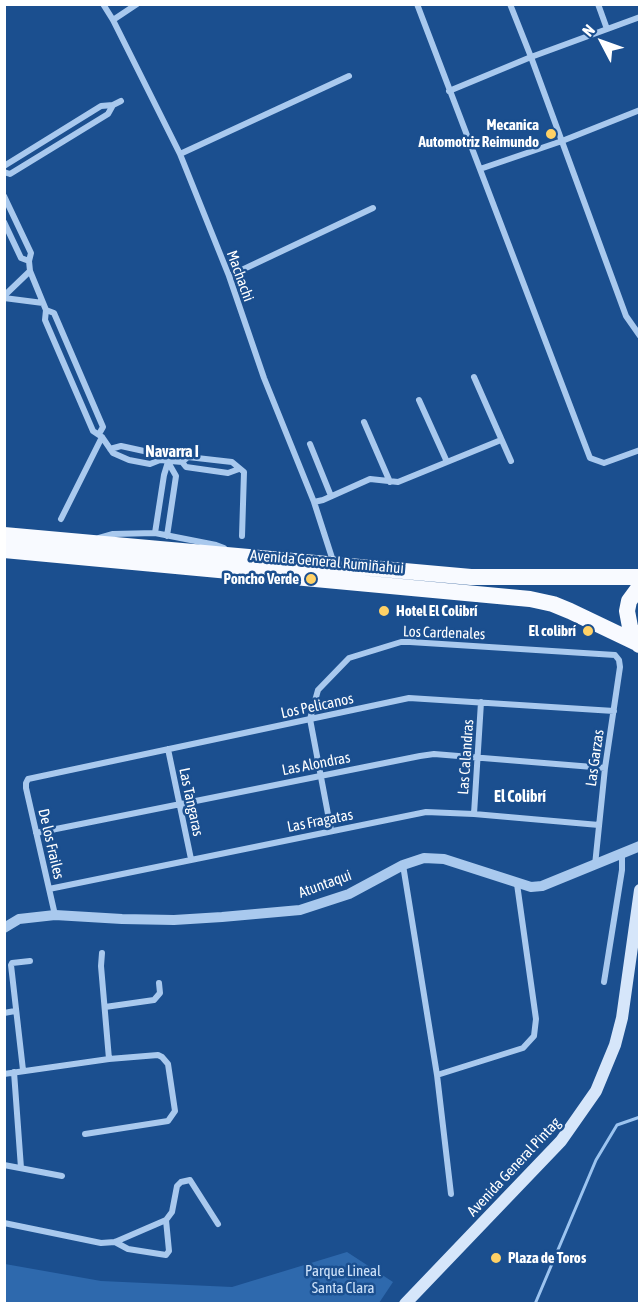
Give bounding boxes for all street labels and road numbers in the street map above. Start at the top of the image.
street label: Machachi [222,248,258,304]
street label: Avenida General Rumiñahui [249,546,405,578]
street label: Los Cardenales [402,623,486,643]
street label: Los Pelicanos [279,690,355,722]
street label: Las Calandras [454,719,478,795]
street label: Las Garzas [582,728,608,788]
street label: Las Alondras [280,749,352,779]
street label: Las Tangaras [175,766,207,838]
street label: Las Fragatas [286,806,354,836]
street label: De los Frailes [34,807,68,881]
street label: Atuntaqui [296,866,354,902]
street label: Avenida General Pintag [464,1114,564,1220]

